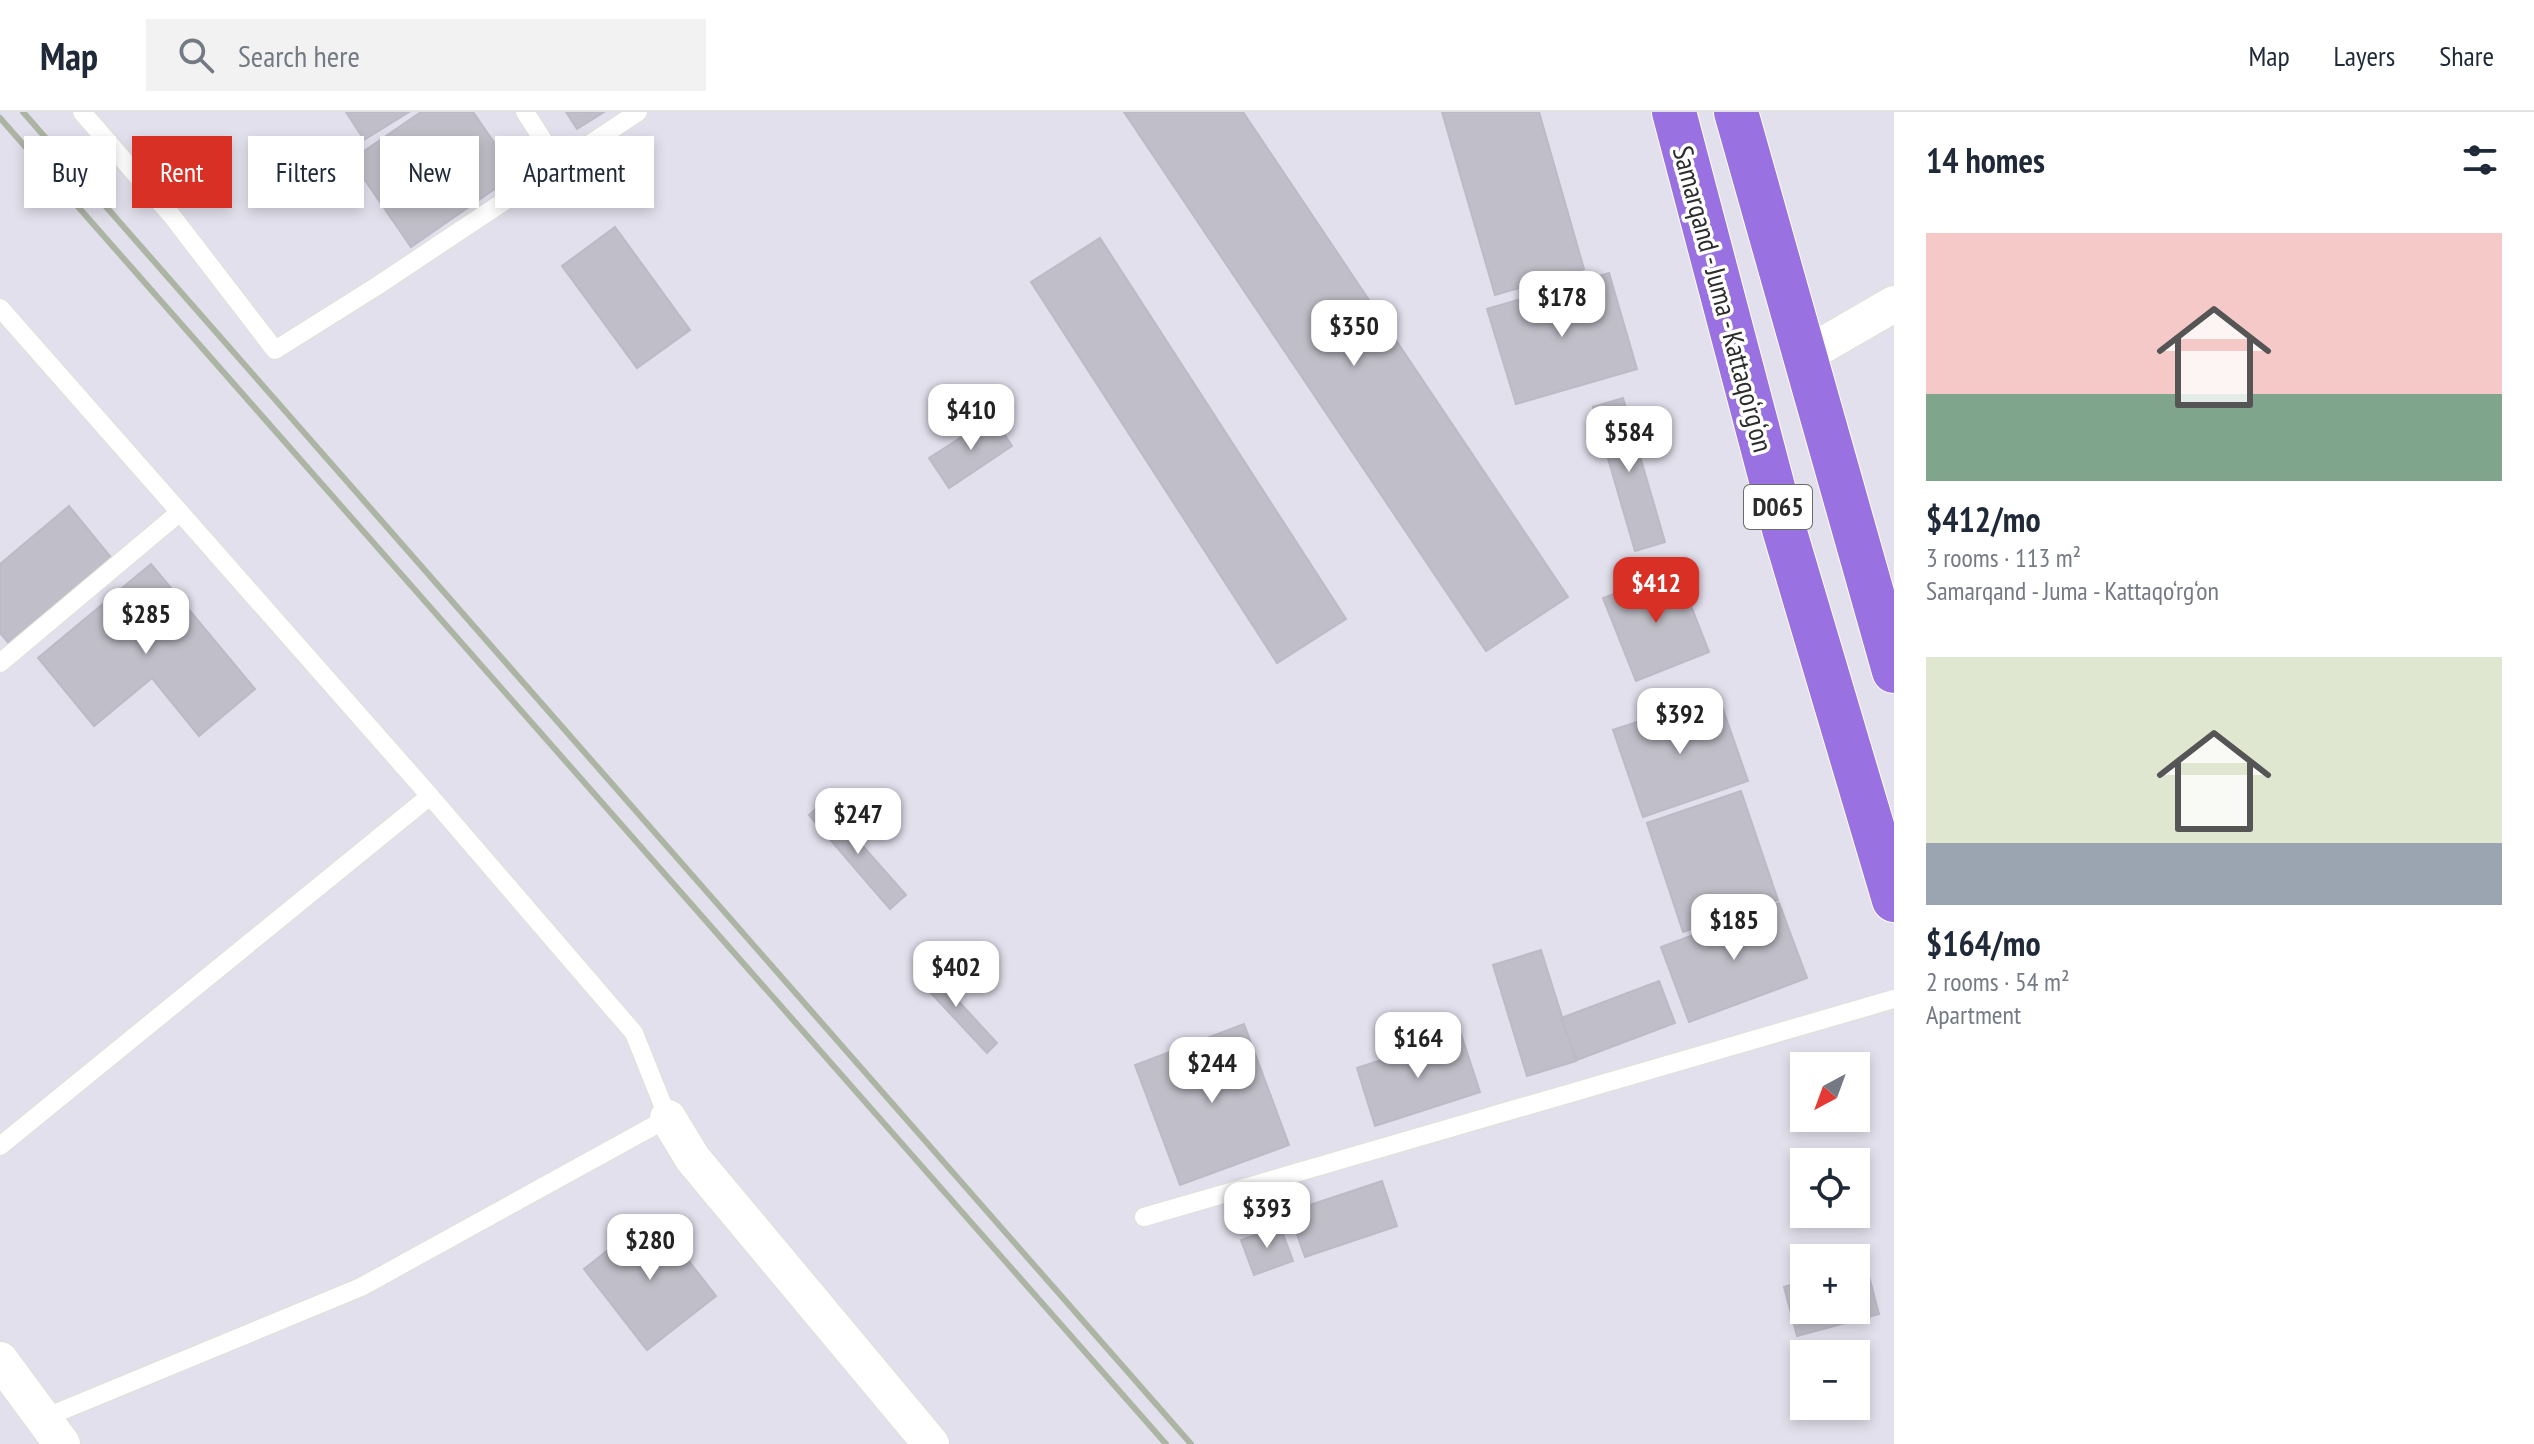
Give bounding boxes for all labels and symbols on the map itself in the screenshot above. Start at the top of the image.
street label: Samarqand - Juma - Kattaqo‘rg‘on [1665,142,1782,456]
pin: $178 [1515,271,1609,339]
pin: $350 [1307,300,1401,368]
pin: $410 [924,384,1018,452]
pin: $584 [1582,406,1676,474]
road number: D065 [1744,485,1812,529]
pin: $412 [1609,557,1703,625]
pin: $285 [99,588,193,656]
pin: $392 [1633,688,1727,756]
pin: $247 [811,788,905,856]
pin: $185 [1687,894,1781,962]
pin: $402 [909,941,1003,1009]
pin: $164 [1371,1012,1465,1080]
pin: $244 [1165,1037,1259,1105]
north arrow [1790,1052,1870,1132]
pin: $393 [1220,1182,1314,1250]
pin: $280 [603,1214,697,1282]

